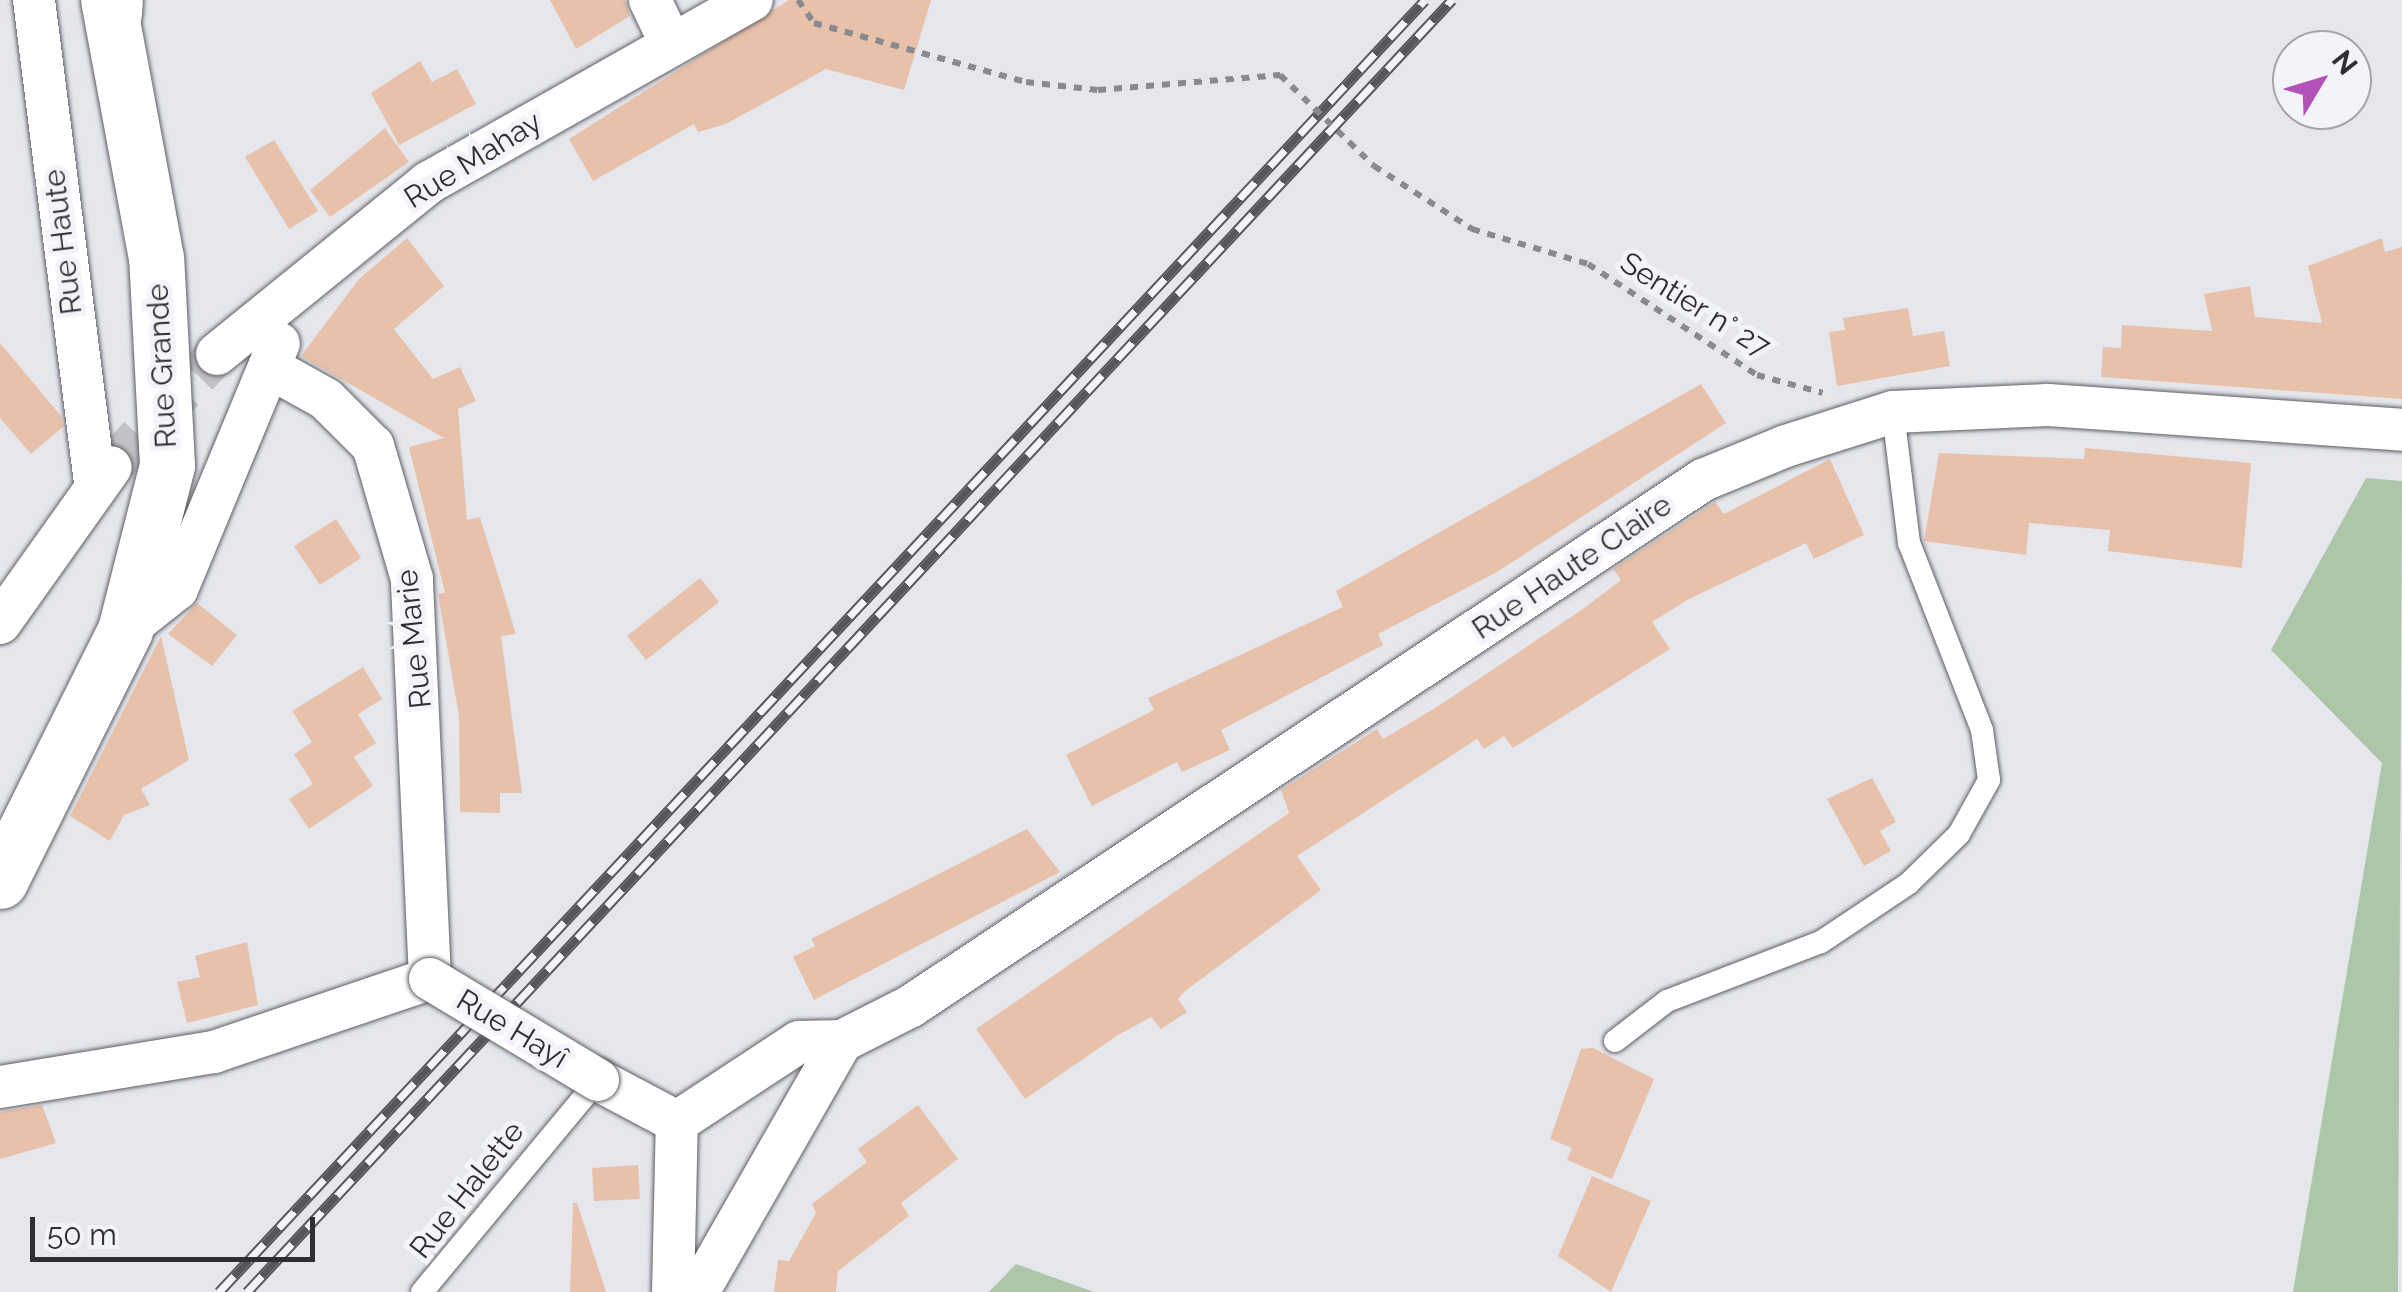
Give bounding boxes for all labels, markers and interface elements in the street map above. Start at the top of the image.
north arrow [2272,30,2372,130]
text: N [2325,44,2364,81]
street label: Rue Mahay [398,104,548,216]
street label: Rue Haute [36,167,90,317]
street label: Sentier n° 27 [1613,245,1777,365]
street label: Rue Grande [140,283,184,449]
street label: Rue Haute Claire [1465,487,1679,647]
street label: Rue Marie [389,568,439,710]
street label: Rue Hayî [450,982,574,1076]
street label: Rue Halette [402,1114,532,1266]
scale bar [35,1197,320,1259]
text: 50 m [47,1217,117,1252]

